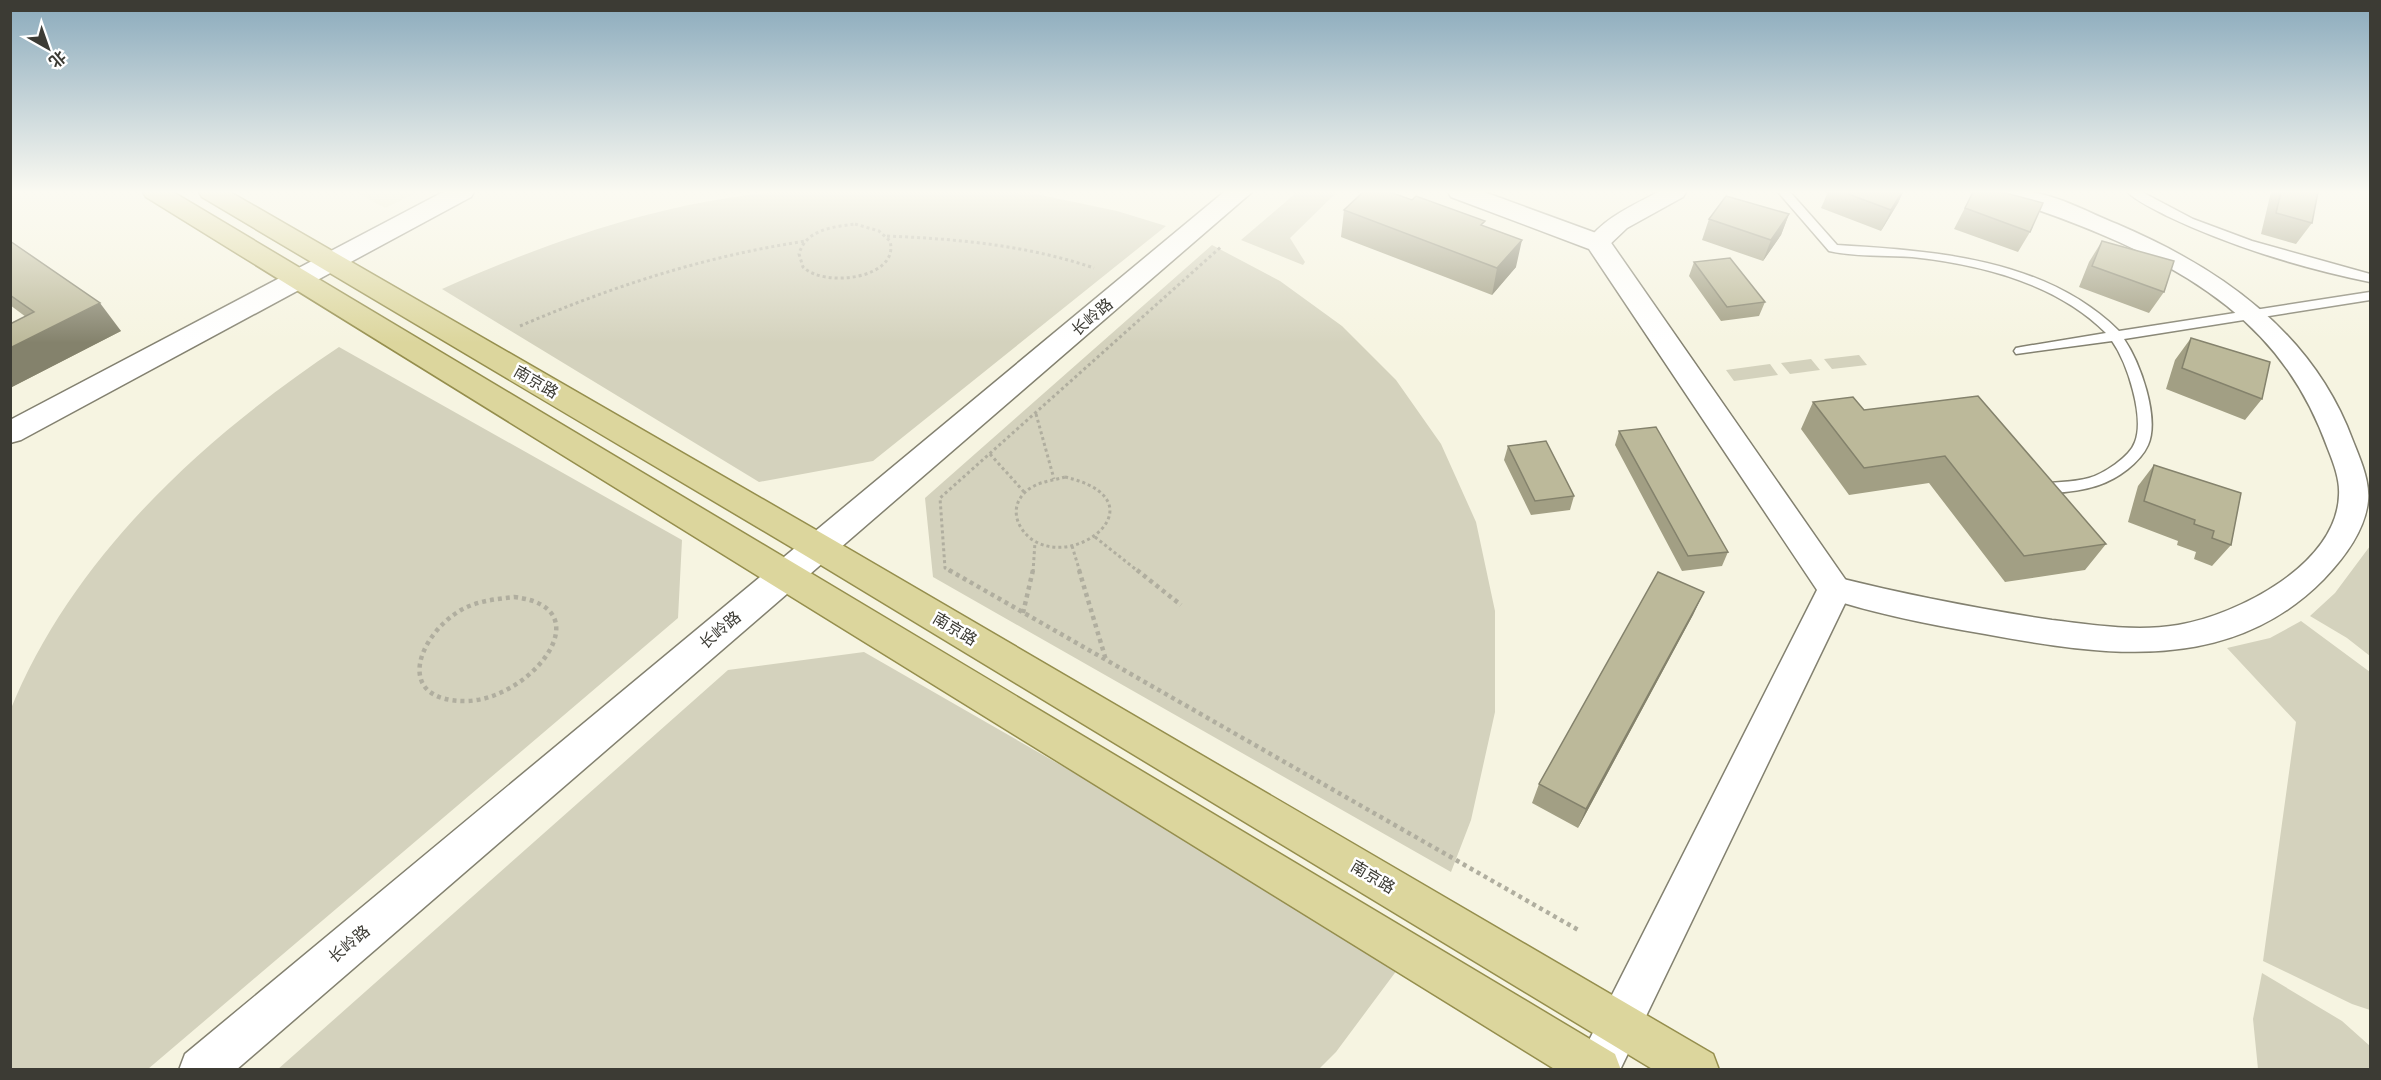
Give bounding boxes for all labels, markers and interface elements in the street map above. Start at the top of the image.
north arrow [18,18,78,78]
text: 北 [45,47,70,72]
street label: 长岭路 [1068,294,1116,340]
street label: 南京路 [510,362,562,402]
street label: 长岭路 [696,607,744,653]
street label: 南京路 [930,608,980,650]
street label: 南京路 [1348,856,1398,898]
street label: 长岭路 [325,921,373,967]

